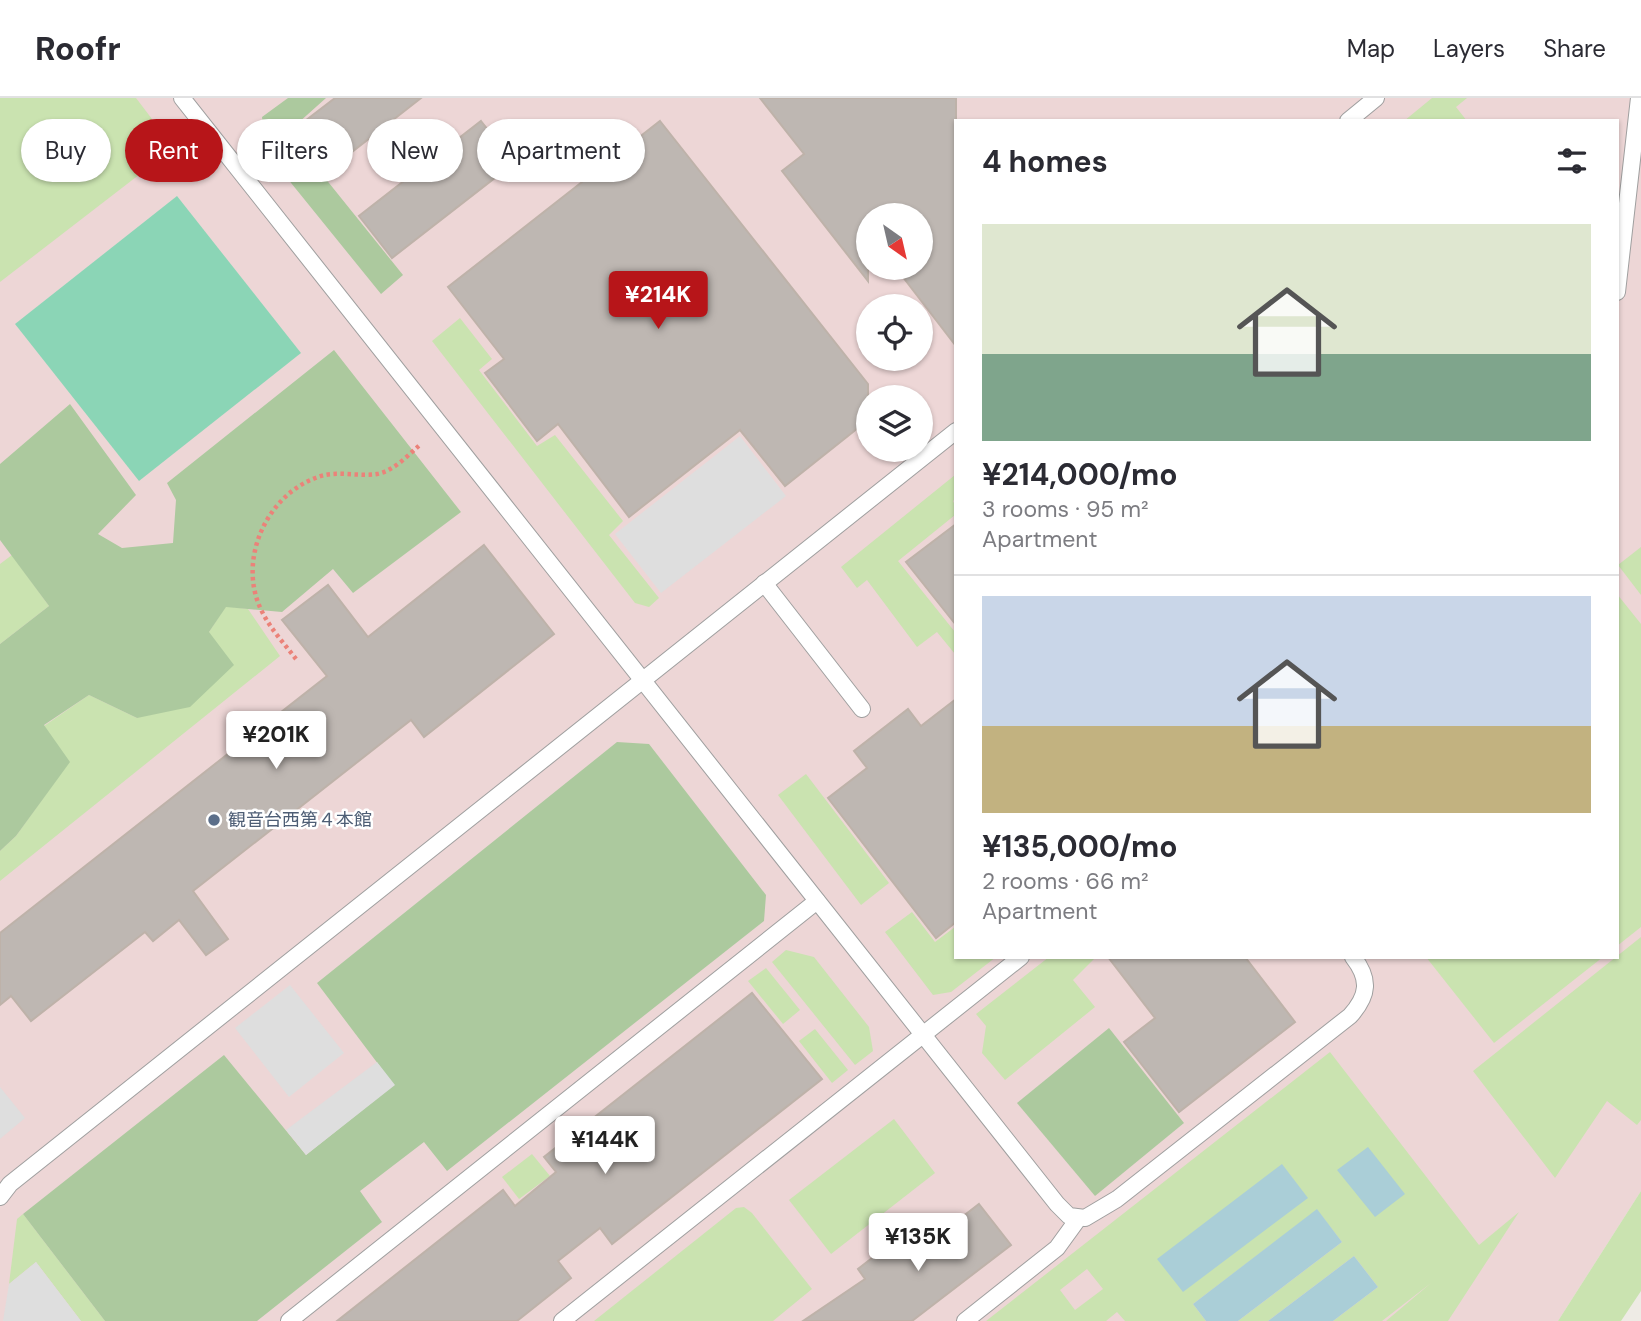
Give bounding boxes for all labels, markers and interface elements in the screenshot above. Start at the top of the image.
text: Roofr [35,27,121,70]
text: Map [1347,33,1395,64]
text: Layers [1433,33,1505,64]
text: Share [1543,33,1606,64]
chip: Buy [21,119,111,182]
chip: Rent [125,119,223,182]
chip: Filters [237,119,353,182]
chip: New [367,119,463,182]
chip: Apartment [477,119,645,182]
text: 4 homes [982,142,1108,181]
icon: filters [1553,142,1591,180]
north arrow [856,203,933,280]
map controls [856,203,933,462]
icon: home [1224,269,1350,395]
pin: ¥214K [609,272,707,331]
text: ¥214K [625,279,691,309]
button: locate [856,294,933,371]
button: layers [856,385,933,462]
text: ¥214,000/mo [982,455,1178,494]
text: 3 rooms · 95 m² [982,494,1149,524]
text: Apartment [982,524,1097,554]
icon: home [1224,641,1350,767]
pin: ¥201K [227,712,325,771]
text: ¥201K [242,719,310,749]
place label: 観音台西第４本館 [228,808,372,832]
marker: 観音台西第４本館 [206,812,222,828]
text: ¥135,000/mo [982,827,1177,866]
text: 2 rooms · 66 m² [982,866,1149,896]
text: Apartment [982,896,1097,926]
pin: ¥144K [556,1116,654,1176]
text: ¥144K [571,1124,639,1154]
pin: ¥135K [869,1214,967,1273]
text: ¥135K [885,1221,951,1251]

